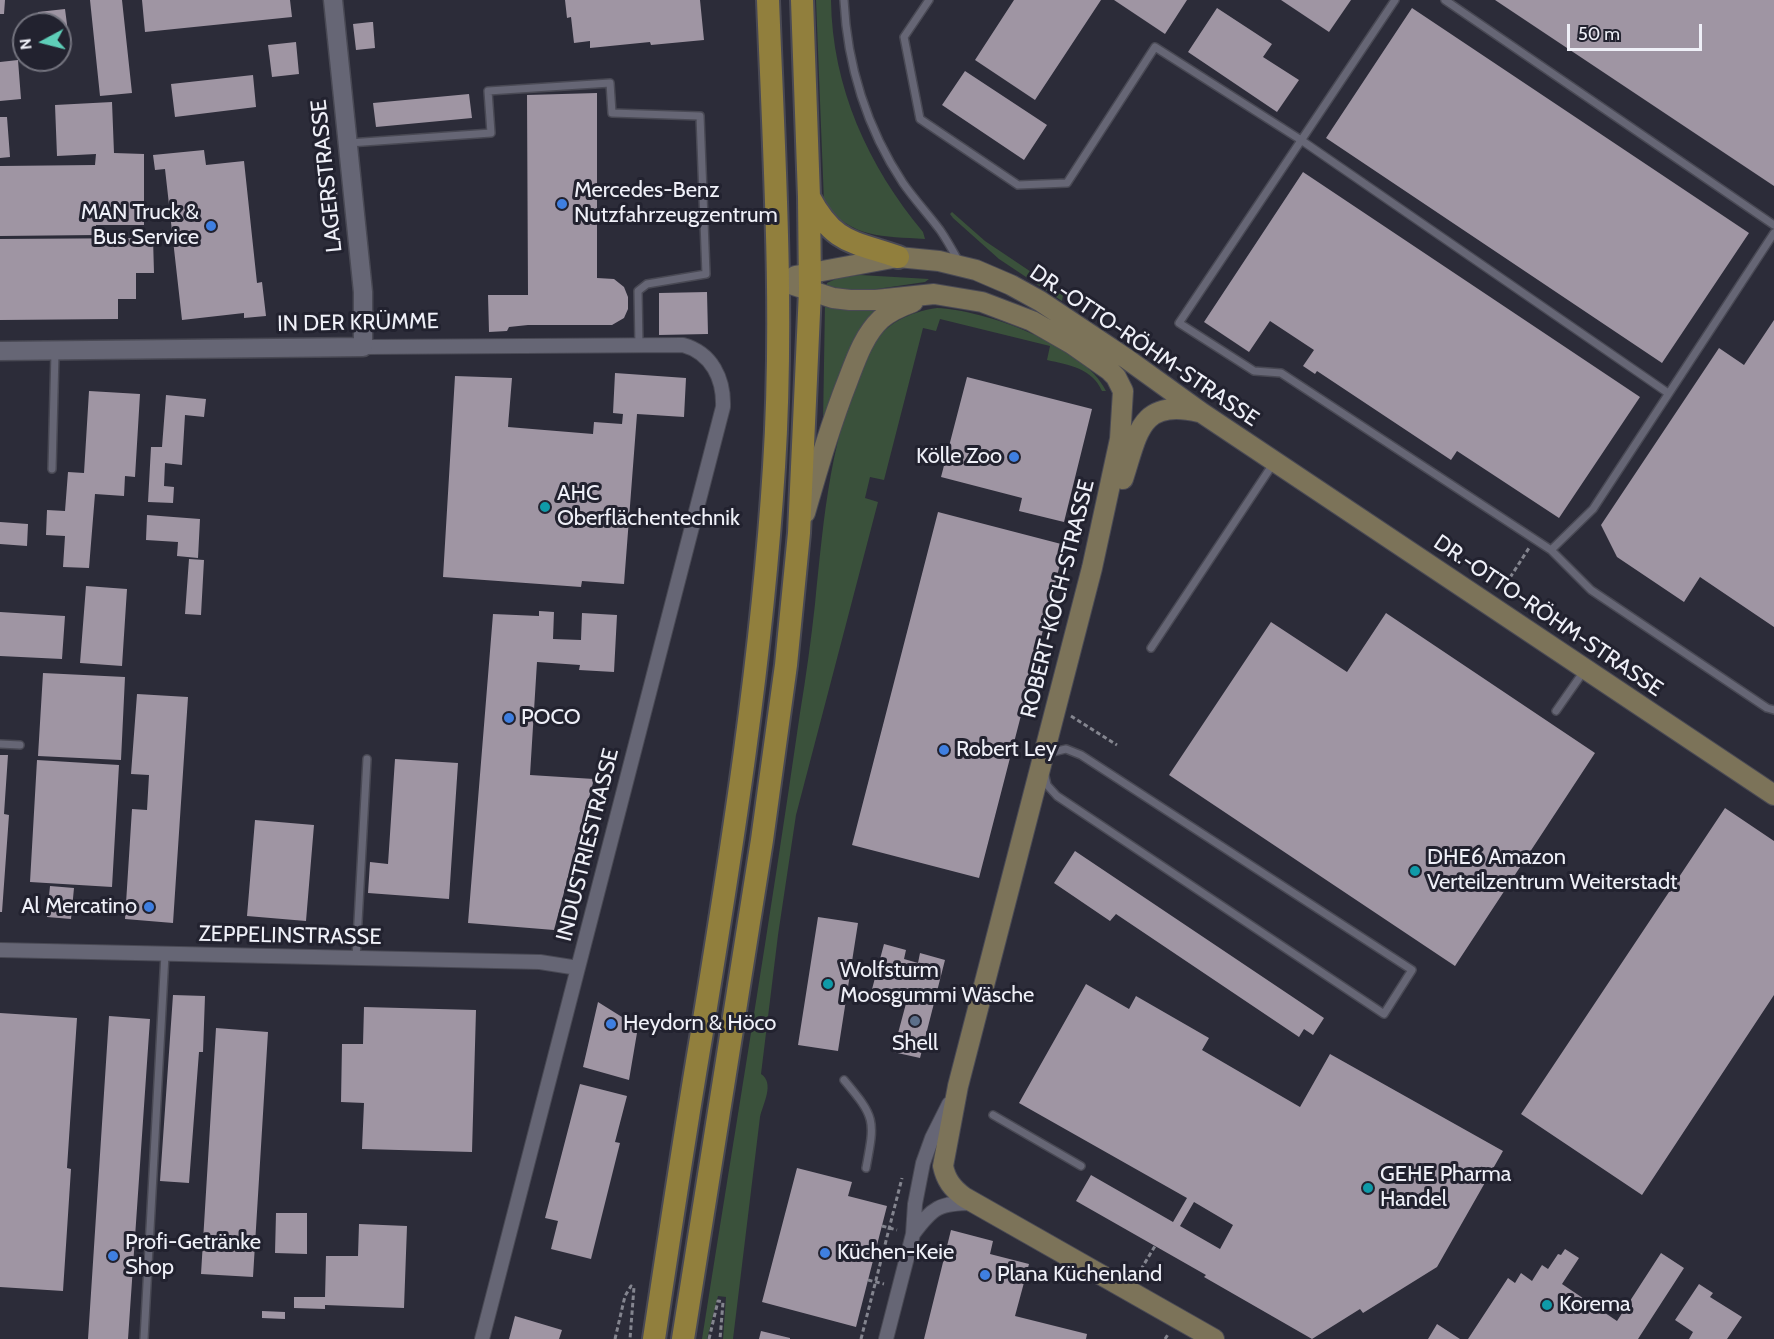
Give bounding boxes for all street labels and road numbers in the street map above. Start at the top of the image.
street label: LAGERSTRASSE [306,98,348,254]
street label: DR.-OTTO-RÖHM-STRASSE [1024,259,1264,433]
street label: IN DER KRÜMME [277,308,439,338]
street label: ROBERT-KOCH-STRASSE [1016,477,1100,721]
street label: DR.-OTTO-RÖHM-STRASSE [1428,529,1668,703]
street label: INDUSTRIESTRASSE [551,746,625,944]
street label: ZEPPELINSTRASSE [198,921,382,951]

